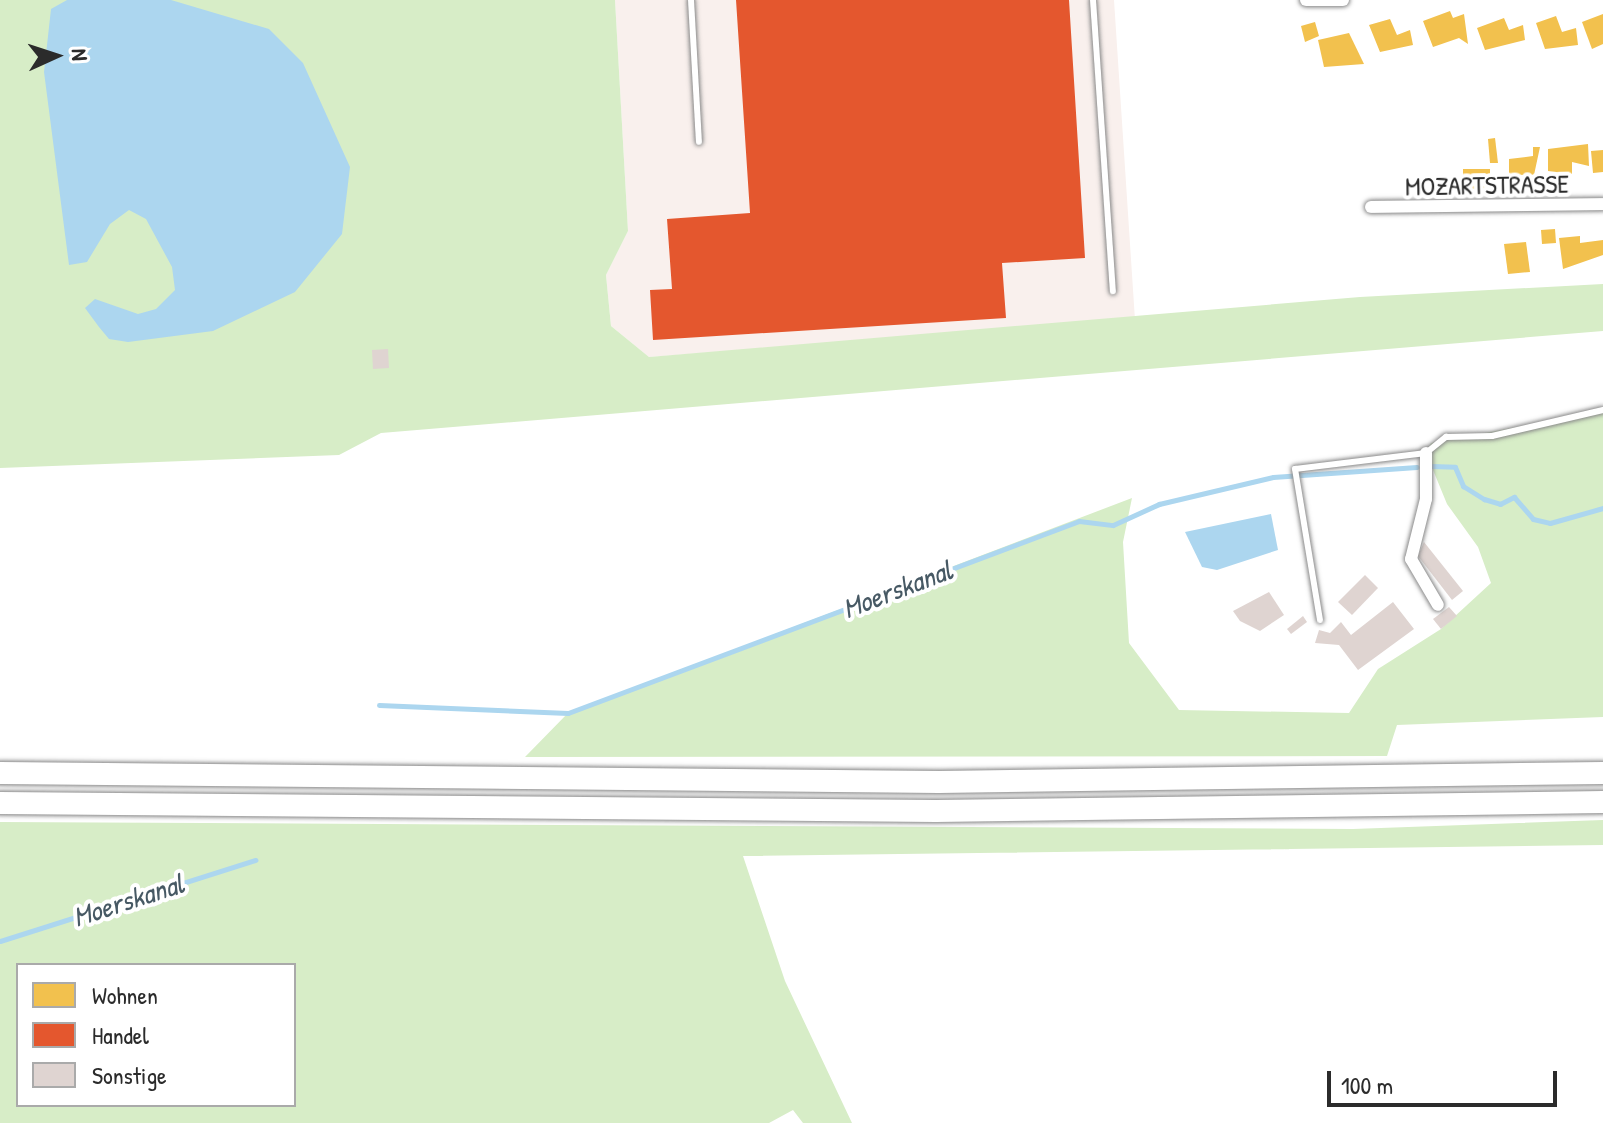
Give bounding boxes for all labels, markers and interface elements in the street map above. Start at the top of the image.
north arrow [16,16,96,96]
text: N [65,48,95,61]
street label: MOZARTSTRASSE [1405,168,1569,202]
water label: Moerskanal [838,553,956,625]
water label: Moerskanal [68,866,188,934]
legend [16,963,296,1107]
text: Wohnen [92,979,158,1011]
text: Handel [92,1019,149,1051]
scale bar [1331,1055,1561,1105]
text: Sonstige [92,1059,167,1091]
text: 100 m [1341,1069,1393,1101]

